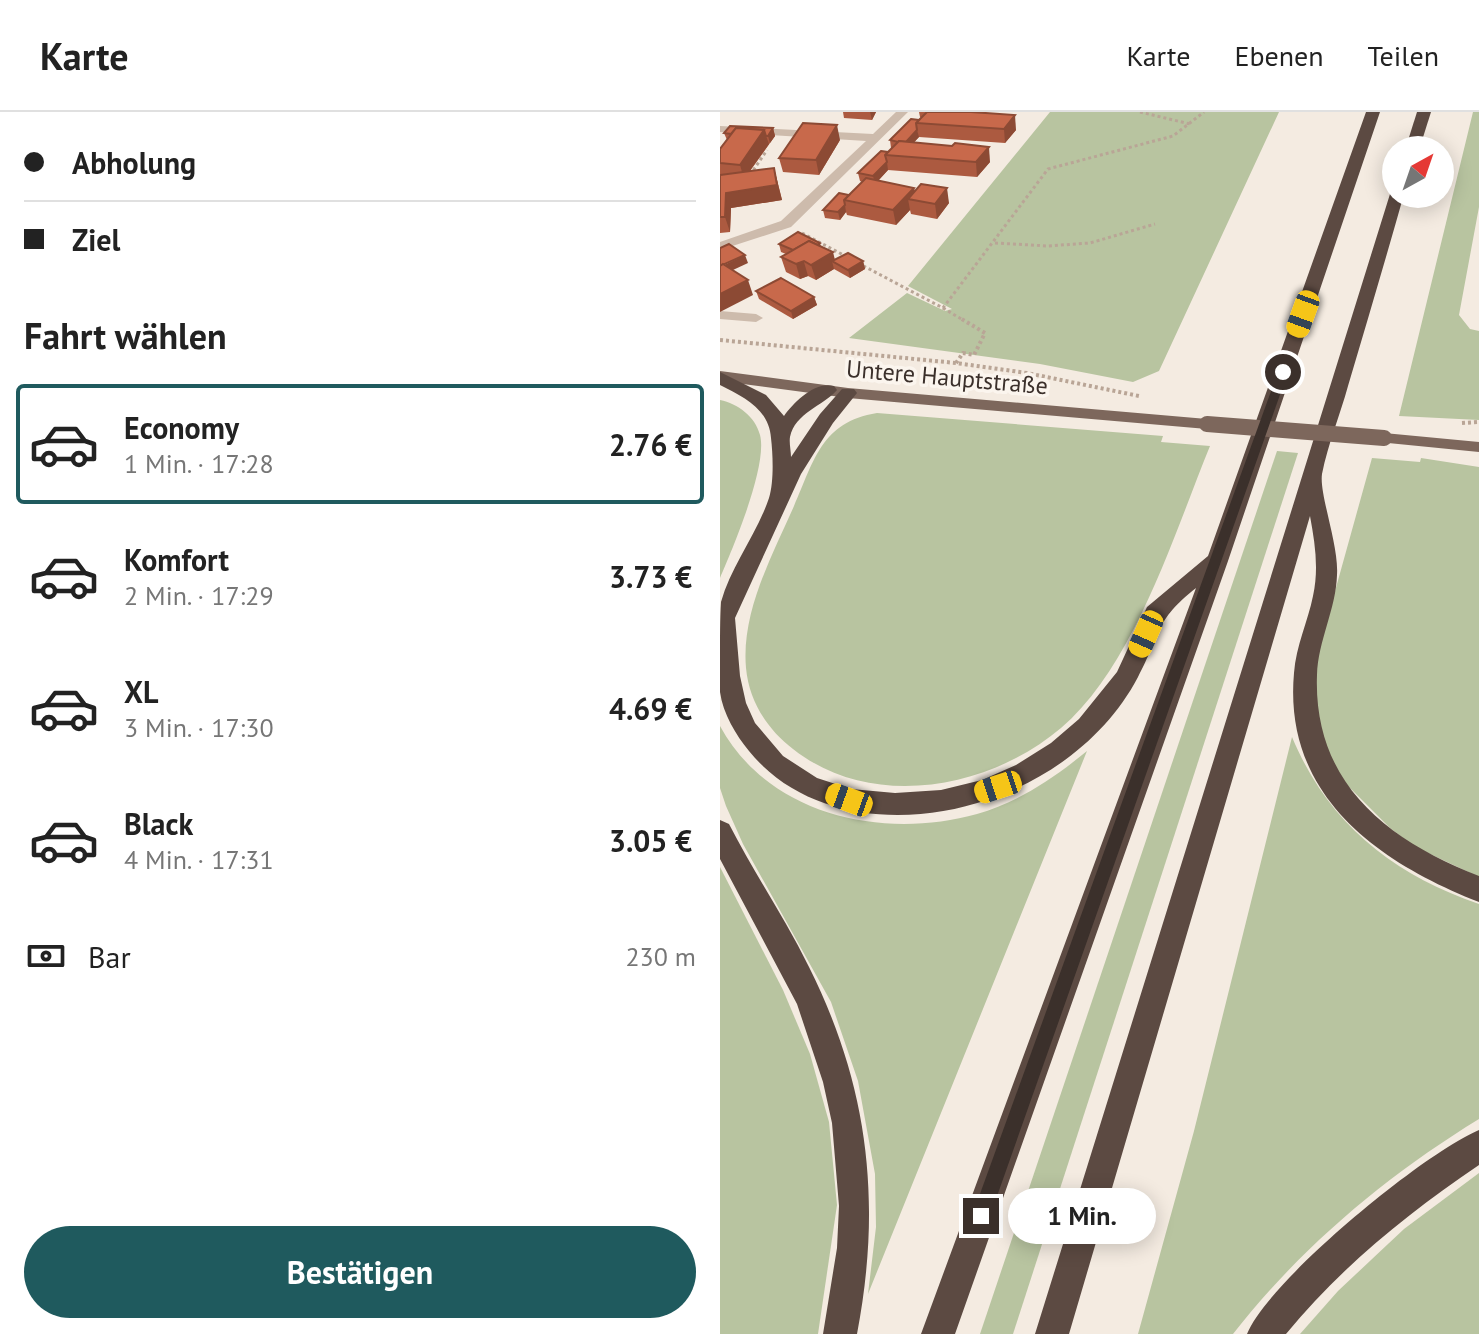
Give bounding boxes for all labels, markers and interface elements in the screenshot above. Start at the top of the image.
text: Karte [40,31,129,80]
text: Karte [1126,37,1190,74]
text: Ebenen [1234,37,1324,74]
text: Teilen [1368,37,1439,74]
north arrow [1382,136,1454,208]
map controls [1382,136,1454,208]
text: Abholung [72,143,196,182]
text: Ziel [72,220,120,259]
car [1284,287,1322,341]
text: Fahrt wählen [24,312,227,359]
street label: Untere Hauptstraße [845,353,1049,401]
route start [1265,354,1301,390]
icon: car [28,408,100,480]
text: Economy [124,408,239,447]
text: 2.76 € [609,425,692,464]
text: 1 Min. · 17:28 [124,447,274,480]
icon: car [28,540,100,612]
text: Komfort [124,540,229,579]
text: 3.73 € [609,557,692,596]
text: 2 Min. · 17:29 [124,579,274,612]
car [1125,607,1167,661]
icon: car [28,672,100,744]
text: XL [124,672,158,711]
text: 4.69 € [609,689,692,728]
text: 3 Min. · 17:30 [124,711,274,744]
car [971,768,1025,806]
car [822,781,876,819]
icon: car [28,804,100,876]
text: Black [124,804,193,843]
text: 3.05 € [609,821,692,860]
text: 4 Min. · 17:31 [124,843,274,876]
icon: cash [24,934,68,978]
text: Bar [88,937,131,976]
text: 230 m [625,940,696,973]
callout: 1 Min. [1009,1188,1157,1244]
route end [963,1198,999,1234]
text: 1 Min. [1047,1199,1117,1232]
button: Bestätigen [24,1226,696,1318]

